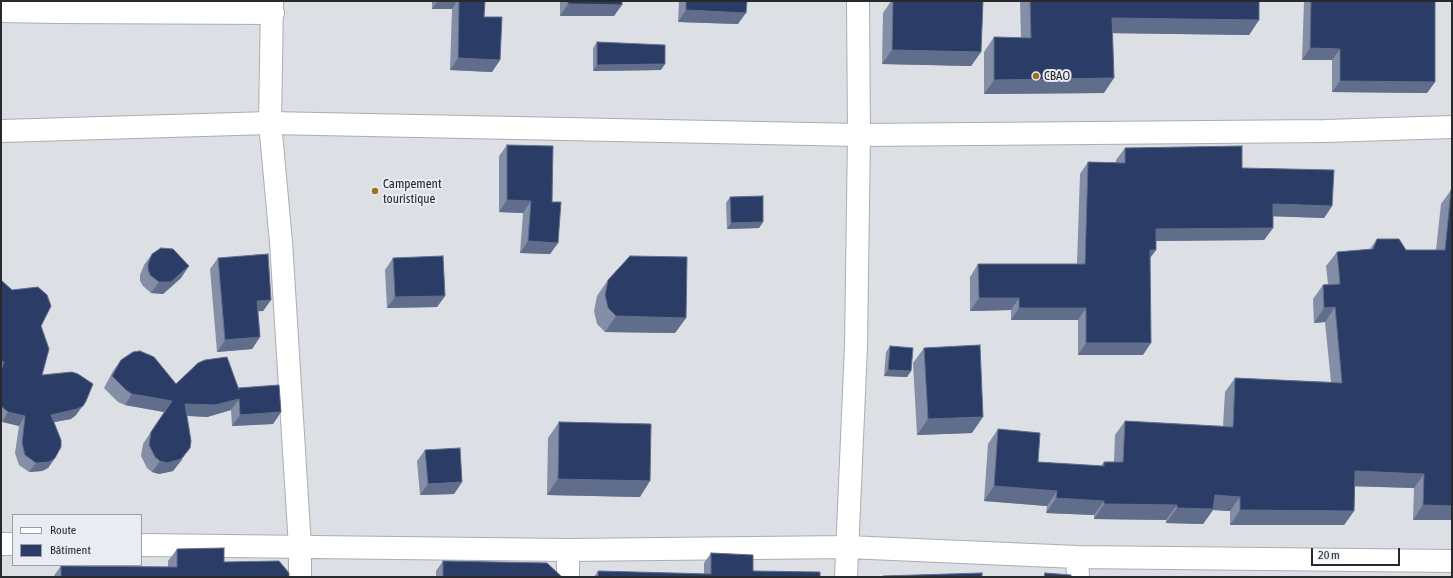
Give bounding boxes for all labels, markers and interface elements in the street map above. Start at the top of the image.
place label: CBAO [1044,68,1070,84]
marker: CBAO [1031,71,1041,81]
place label: Campement touristique [383,176,442,207]
marker: Campement touristique [370,186,380,196]
legend [12,514,142,566]
text: Route [50,523,76,537]
scale bar [1313,540,1402,566]
text: Bâtiment [50,543,91,557]
text: 20 m [1318,548,1340,562]

